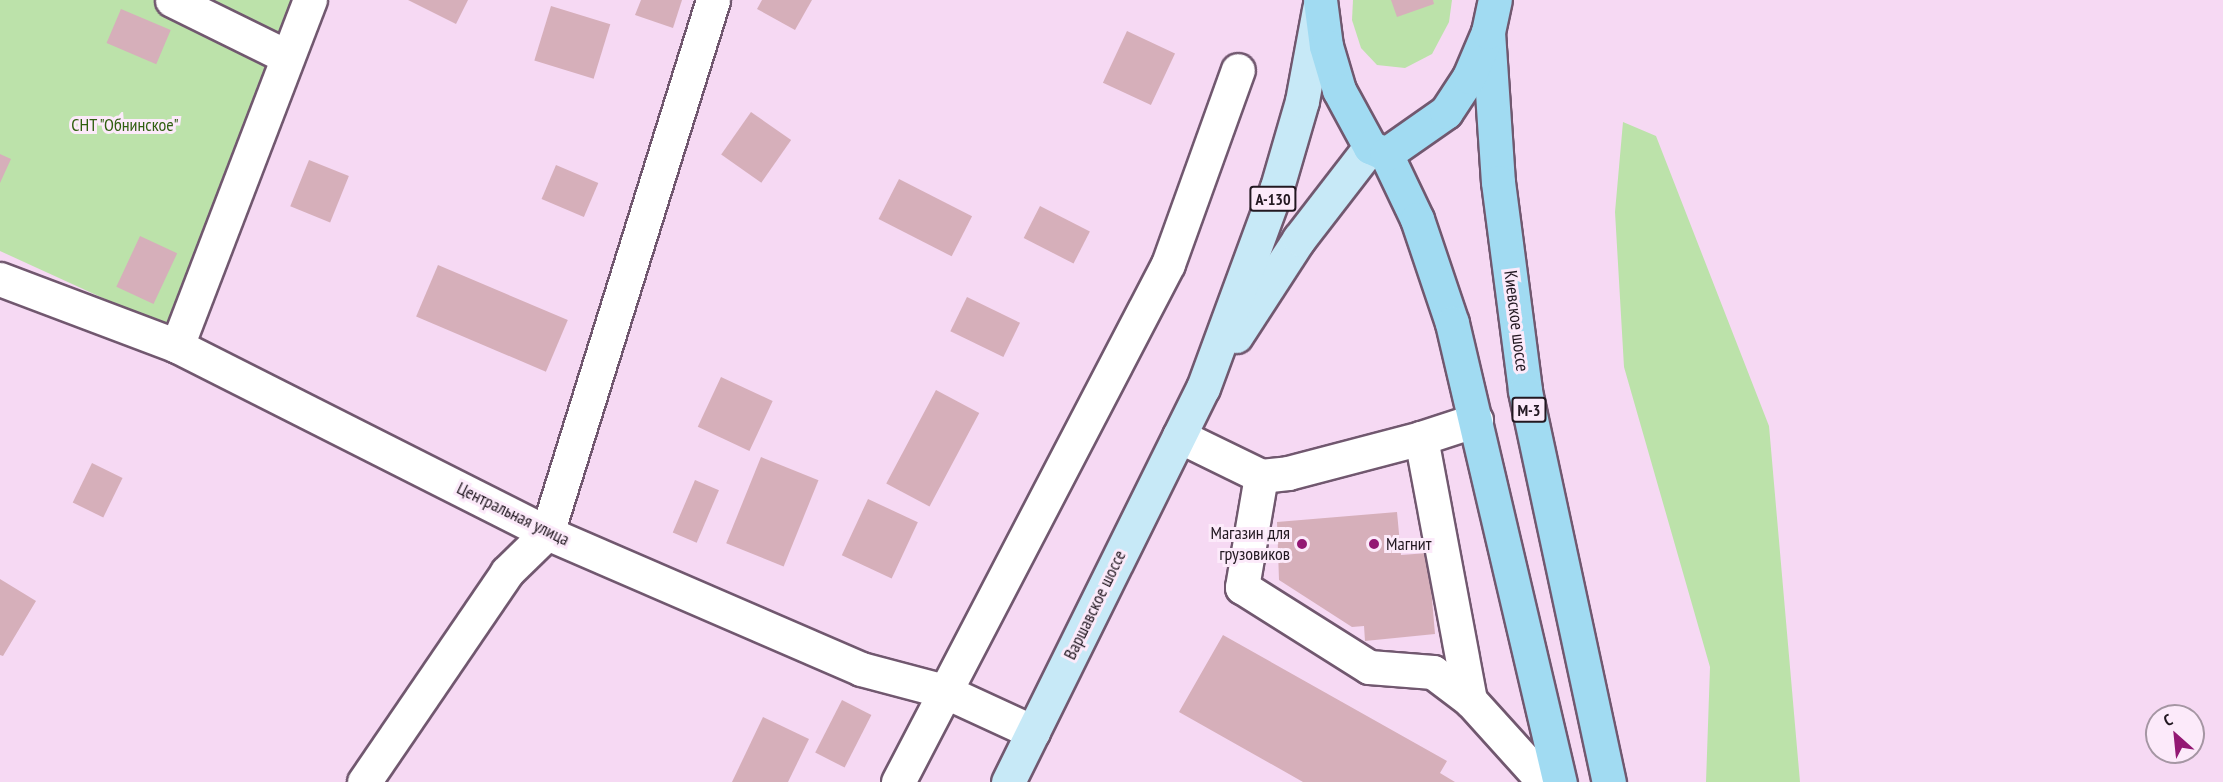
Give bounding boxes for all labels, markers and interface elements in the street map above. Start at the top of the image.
park label: СНТ "Обнинское" [71,114,179,136]
road number: А-130 [1249,186,1297,212]
street label: Киевское шоссе [1499,269,1533,373]
road number: М-3 [1511,397,1547,423]
street label: Центральная улица [453,477,573,551]
place label: Магазин для грузовиков [1210,523,1290,566]
place label: Магнит [1386,533,1431,555]
marker: Магазин для грузовиков [1295,537,1309,551]
marker: Магнит [1367,537,1381,551]
street label: Варшавское шоссе [1059,547,1131,663]
north arrow [2145,704,2205,764]
text: С [2160,709,2176,730]

